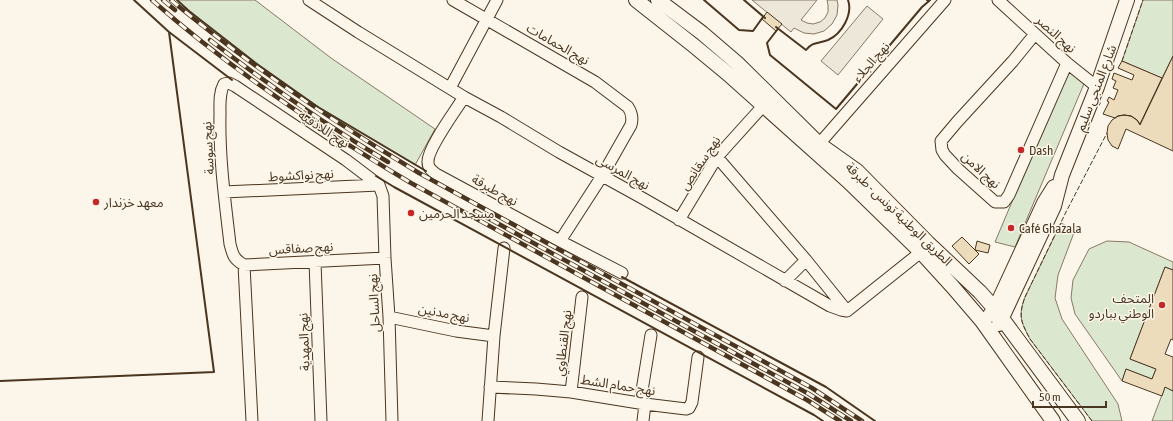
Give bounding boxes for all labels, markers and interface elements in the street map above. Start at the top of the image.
street label: نهج النصر [1030,11,1079,58]
street label: نهج الحمامات [522,20,592,71]
street label: نهج الجلاء [850,39,895,87]
street label: شارع المنجي سليم [1073,43,1122,134]
street label: نهج اللاذقية [294,107,352,154]
street label: نهج سوسة [199,121,220,175]
street label: نهج سقانص [677,133,726,194]
place label: Dash [1029,143,1053,158]
marker: Dash [1016,145,1026,155]
street label: نهج الامن [957,148,1003,194]
street label: نهج المرسى [592,151,652,195]
street label: الطريق الوطنية تونس - طبرقة [842,159,955,270]
street label: نهج نواكشوط [268,166,334,187]
street label: نهج طبرقة [468,171,521,211]
place label: معهد خزندار [103,195,164,211]
marker: معهد خزندار [91,197,101,207]
place label: مسجد الحرمين [419,206,495,222]
marker: مسجد الحرمين [406,208,416,218]
place label: Café Ghazala [1019,221,1082,236]
marker: Café Ghazala [1006,223,1016,233]
street label: نهج صفاقس [268,239,334,260]
street label: نهج الساحل [365,273,386,333]
place label: المتحف الوطني بباردو [1089,291,1154,324]
marker: المتحف الوطني بباردو [1157,300,1167,310]
street label: نهج مدنين [417,301,471,328]
street label: نهج القنطاوي [552,309,577,377]
street label: نهج المهدية [295,313,316,371]
street label: نهج حمام الشط [579,372,657,401]
scale bar [1033,383,1106,409]
text: 50 m [1039,390,1061,404]

